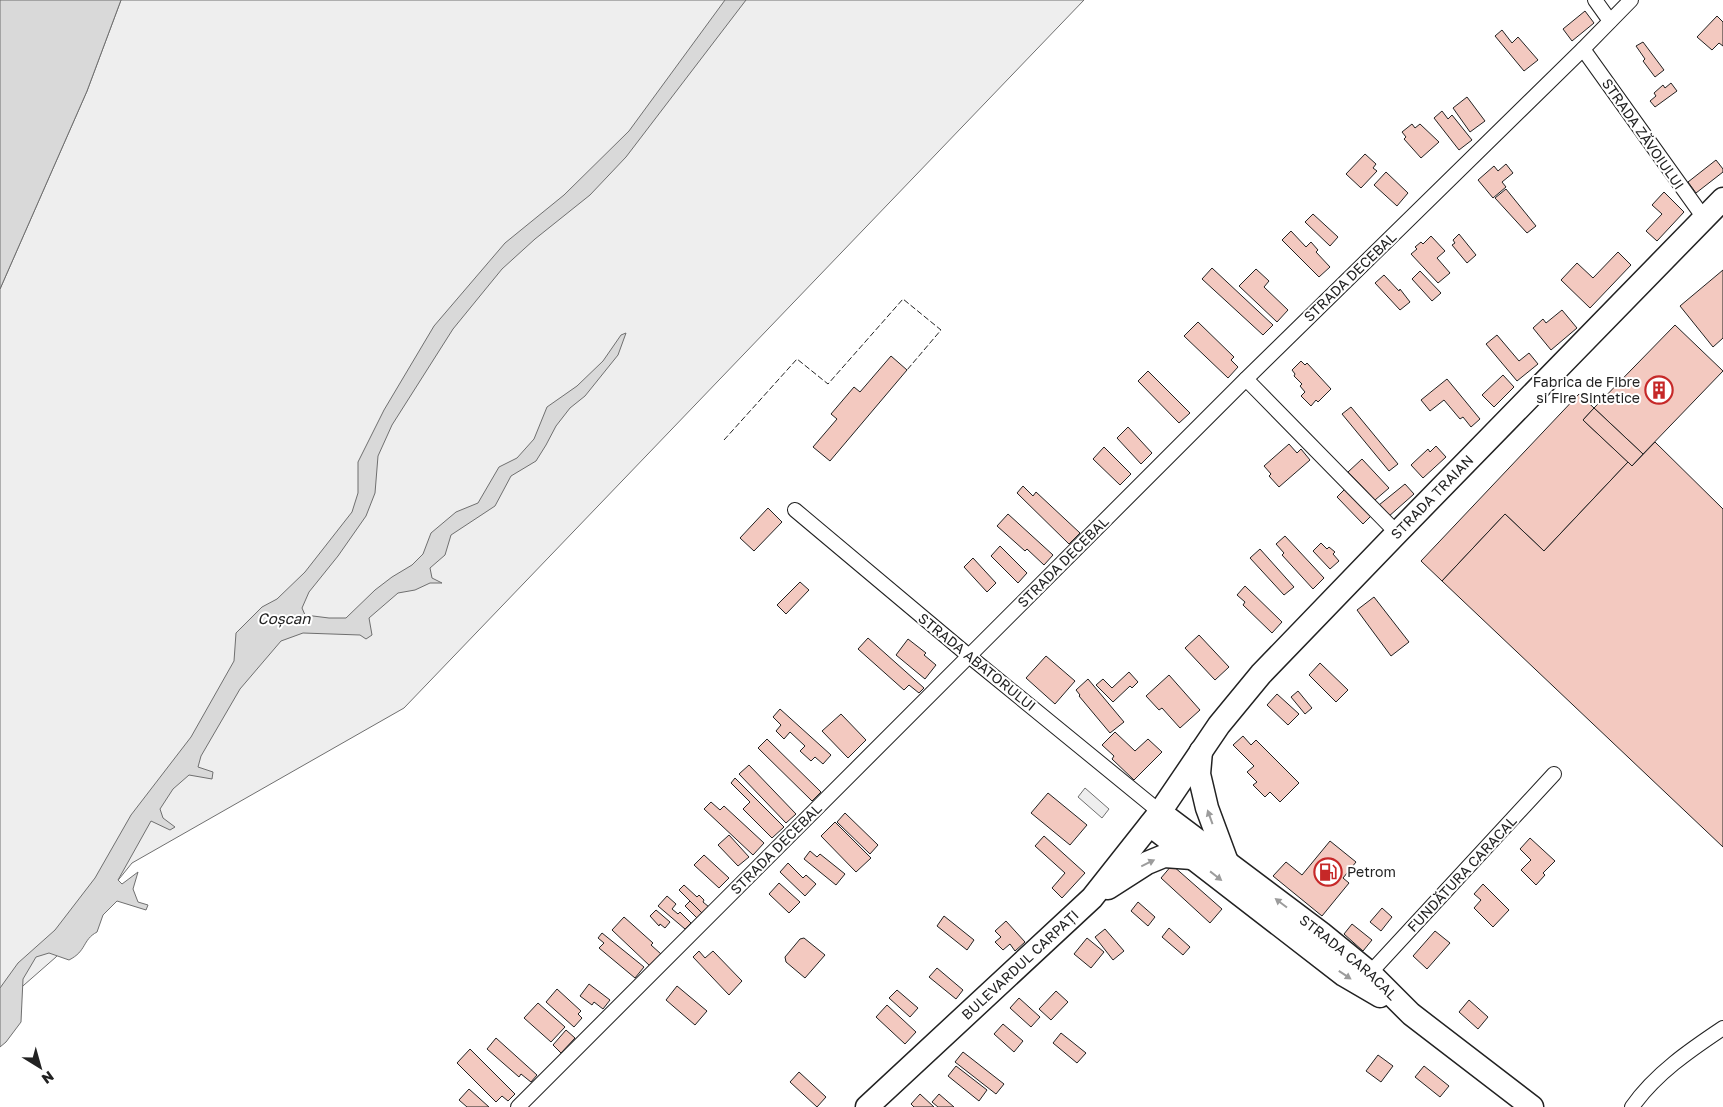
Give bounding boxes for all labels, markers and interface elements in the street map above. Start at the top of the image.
street label: STRADA ZĂVOIULUI [1599,75,1688,192]
street label: STRADA DECEBAL [1300,228,1399,325]
place label: Fabrica de Fibre si Fire Sintetice [1533,373,1640,406]
building icon: Fabrica de Fibre si Fire Sintetice [1644,375,1674,405]
street label: STRADA TRAIAN [1387,451,1477,542]
street label: STRADA DECEBAL [1014,513,1112,611]
water label: Coșcan [257,609,311,628]
street label: STRADA ABATORULUI [915,609,1039,714]
street label: STRADA DECEBAL [727,800,825,898]
one-way arrow [1206,809,1213,824]
street label: FUNDĂTURA CARACAL [1404,812,1520,935]
fuel station icon: Petrom [1313,857,1343,887]
one-way arrow [1141,859,1155,867]
place label: Petrom [1347,863,1396,880]
one-way arrow [1209,871,1222,882]
one-way arrow [1274,898,1288,908]
street label: BULEVARDUL CARPAȚI [958,906,1082,1023]
street label: STRADA CARACAL [1296,911,1401,1003]
one-way arrow [1339,970,1352,980]
north arrow [15,1042,65,1092]
text: N [39,1068,57,1088]

